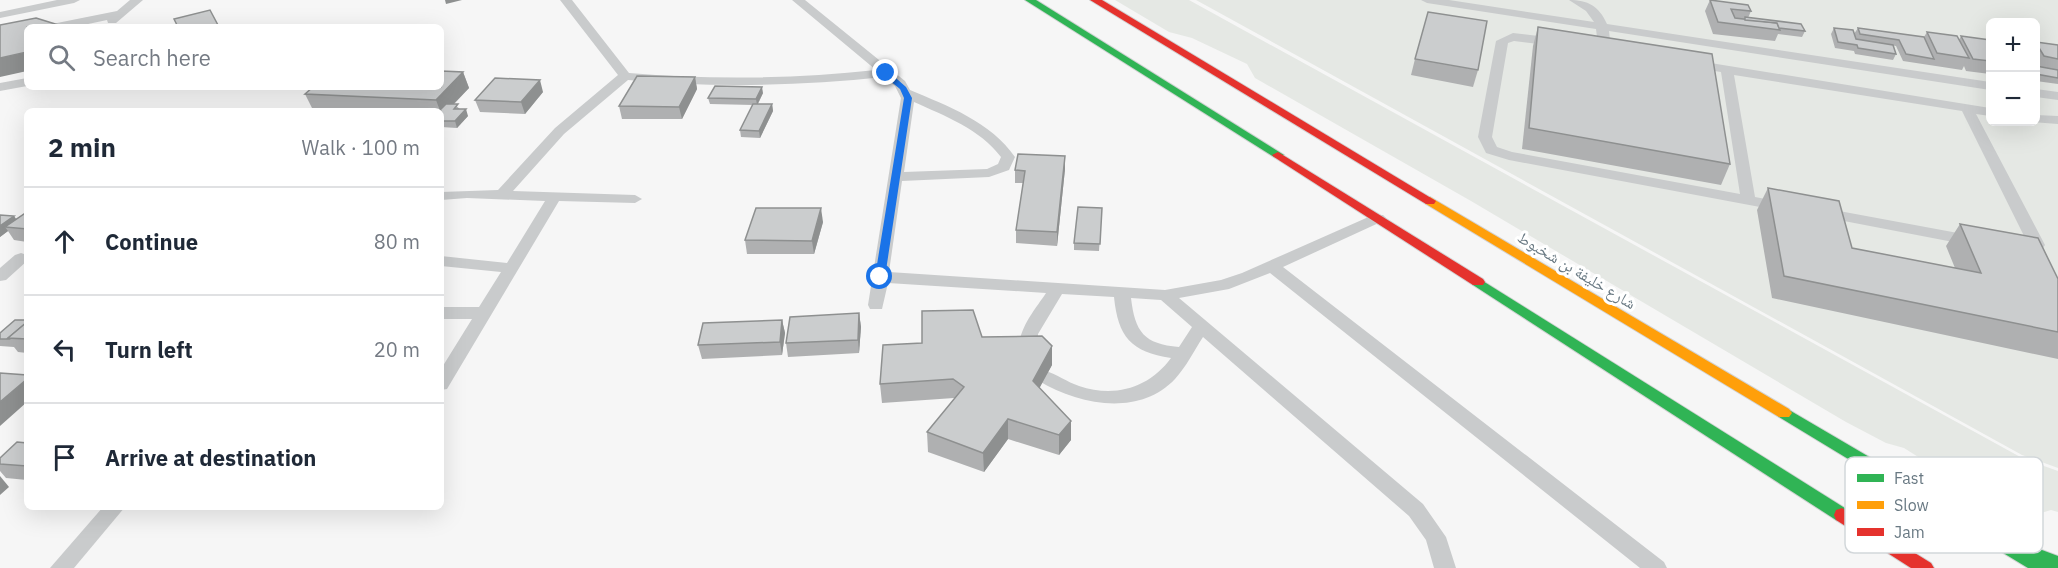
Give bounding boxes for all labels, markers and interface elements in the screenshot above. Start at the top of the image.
map controls [1986,18,2040,126]
button: + [1986,18,2040,72]
search box [24,24,444,90]
icon: search [45,41,78,74]
text: Search here [93,43,211,72]
route end [872,59,898,85]
button: − [1986,72,2040,126]
text: 2 min [48,130,116,164]
text: Walk · 100 m [302,134,420,161]
icon: ahead [48,225,81,258]
text: Continue [105,227,198,256]
street label: شارع خليفة بن شخبوط [1514,227,1640,314]
text: 80 m [374,228,420,255]
route start [866,263,892,289]
icon: left [48,333,81,366]
text: Turn left [105,335,193,364]
text: 20 m [374,336,420,363]
icon: arrive [48,441,81,474]
text: Arrive at destination [105,443,316,472]
legend [1845,457,2043,553]
text: Fast [1894,468,1924,488]
text: Slow [1894,495,1929,515]
text: Jam [1894,522,1925,542]

